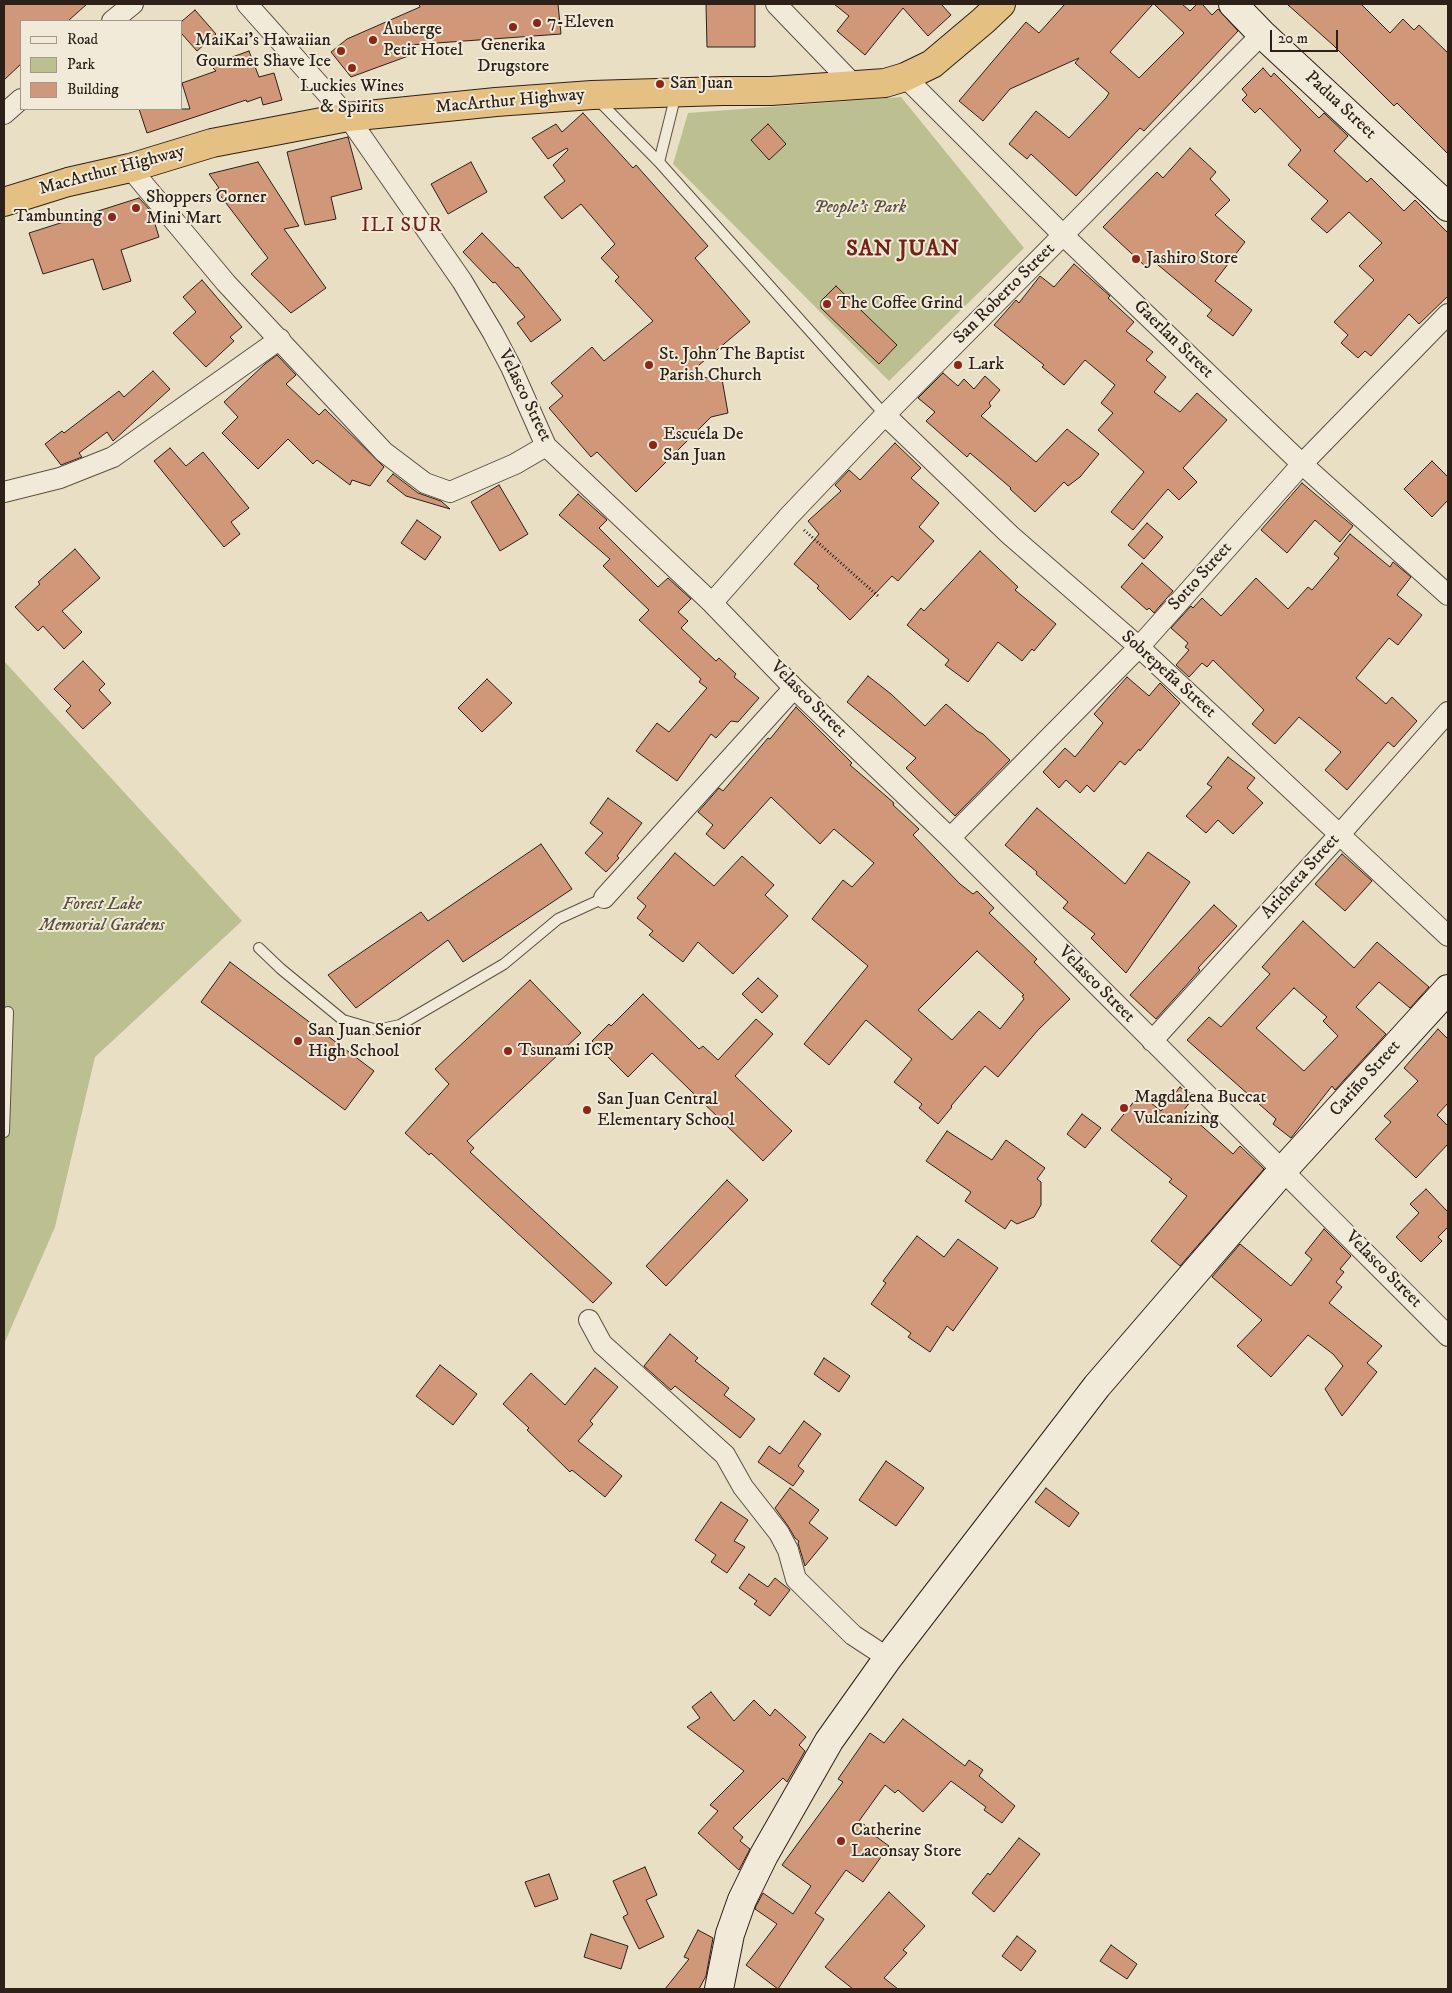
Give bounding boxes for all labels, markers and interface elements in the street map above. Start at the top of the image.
place label: 7-Eleven [547,12,614,34]
marker: 7-Eleven [531,17,543,29]
place label: Auberge Petit Hotel [383,19,463,62]
legend [20,20,182,110]
scale bar [1272,20,1340,52]
marker: Generika Drugstore [507,21,519,33]
text: 20 m [1278,29,1308,48]
text: Road [67,30,98,49]
place label: MaiKai's Hawaiian Gourmet Shave Ice [195,30,331,72]
marker: Auberge Petit Hotel [367,34,379,46]
place label: Generika Drugstore [477,35,549,78]
marker: MaiKai's Hawaiian Gourmet Shave Ice [335,45,347,57]
text: Park [67,55,95,74]
marker: Luckies Wines & Spirits [346,62,358,74]
street label: Padua Street [1300,67,1380,145]
place label: San Juan [670,73,733,95]
place label: Luckies Wines & Spirits [300,76,404,118]
marker: San Juan [654,78,666,90]
text: Building [67,80,119,99]
street label: MacArthur Highway [434,85,586,119]
street label: MacArthur Highway [37,141,187,201]
place label: Shoppers Corner Mini Mart [146,187,267,230]
park label: People's Park [814,197,906,219]
marker: Shoppers Corner Mini Mart [130,202,142,214]
place label: Tambunting [14,206,102,228]
marker: Tambunting [106,211,118,223]
district label: ILI SUR [360,215,444,239]
district label: SAN JUAN [845,237,961,263]
street label: San Roberto Street [950,239,1060,349]
place label: Jashiro Store [1146,248,1238,270]
marker: Jashiro Store [1130,253,1142,265]
place label: The Coffee Grind [837,293,963,315]
street label: Gaerlan Street [1128,296,1218,384]
marker: The Coffee Grind [821,298,833,310]
place label: St. John The Baptist Parish Church [659,344,805,386]
street label: Velasco Street [492,346,556,446]
place label: Lark [968,354,1004,376]
marker: St. John The Baptist Parish Church [643,359,655,371]
marker: Lark [952,359,964,371]
place label: Escuela De San Juan [663,424,743,466]
marker: Escuela De San Juan [647,439,659,451]
street label: Sotto Street [1165,538,1237,616]
street label: Sobrepeña Street [1116,627,1220,723]
street label: Velasco Street [765,657,851,743]
street label: Aricheta Street [1257,830,1345,924]
park label: Forest Lake Memorial Gardens [39,894,165,936]
street label: Velasco Street [1053,942,1139,1028]
place label: San Juan Senior High School [308,1020,421,1062]
marker: San Juan Senior High School [292,1035,304,1047]
street label: Cariño Street [1326,1036,1406,1122]
place label: Tsunami ICP [518,1040,614,1062]
marker: Tsunami ICP [502,1045,514,1057]
place label: Magdalena Buccat Vulcanizing [1134,1087,1266,1130]
place label: San Juan Central Elementary School [597,1089,735,1132]
marker: Magdalena Buccat Vulcanizing [1118,1102,1130,1114]
marker: San Juan Central Elementary School [581,1104,593,1116]
street label: Velasco Street [1340,1227,1426,1313]
place label: Catherine Laconsay Store [851,1820,962,1862]
marker: Catherine Laconsay Store [835,1835,847,1847]

